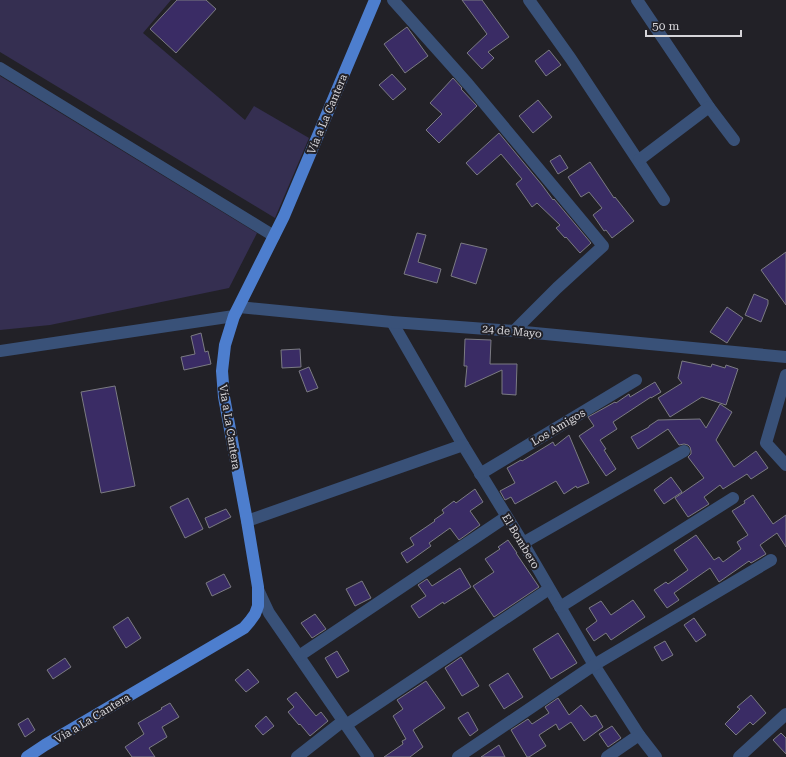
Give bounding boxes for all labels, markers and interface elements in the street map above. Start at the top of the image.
scale bar [646,12,741,38]
text: 50 m [652,19,679,33]
street label: Vía a La Cantera [305,72,350,156]
street label: 24 de Mayo [481,322,543,341]
street label: Vía a La Cantera [216,384,243,470]
street label: Los Amigos [529,406,588,449]
street label: El Bombero [499,512,542,571]
street label: Vía a La Cantera [52,691,132,746]

